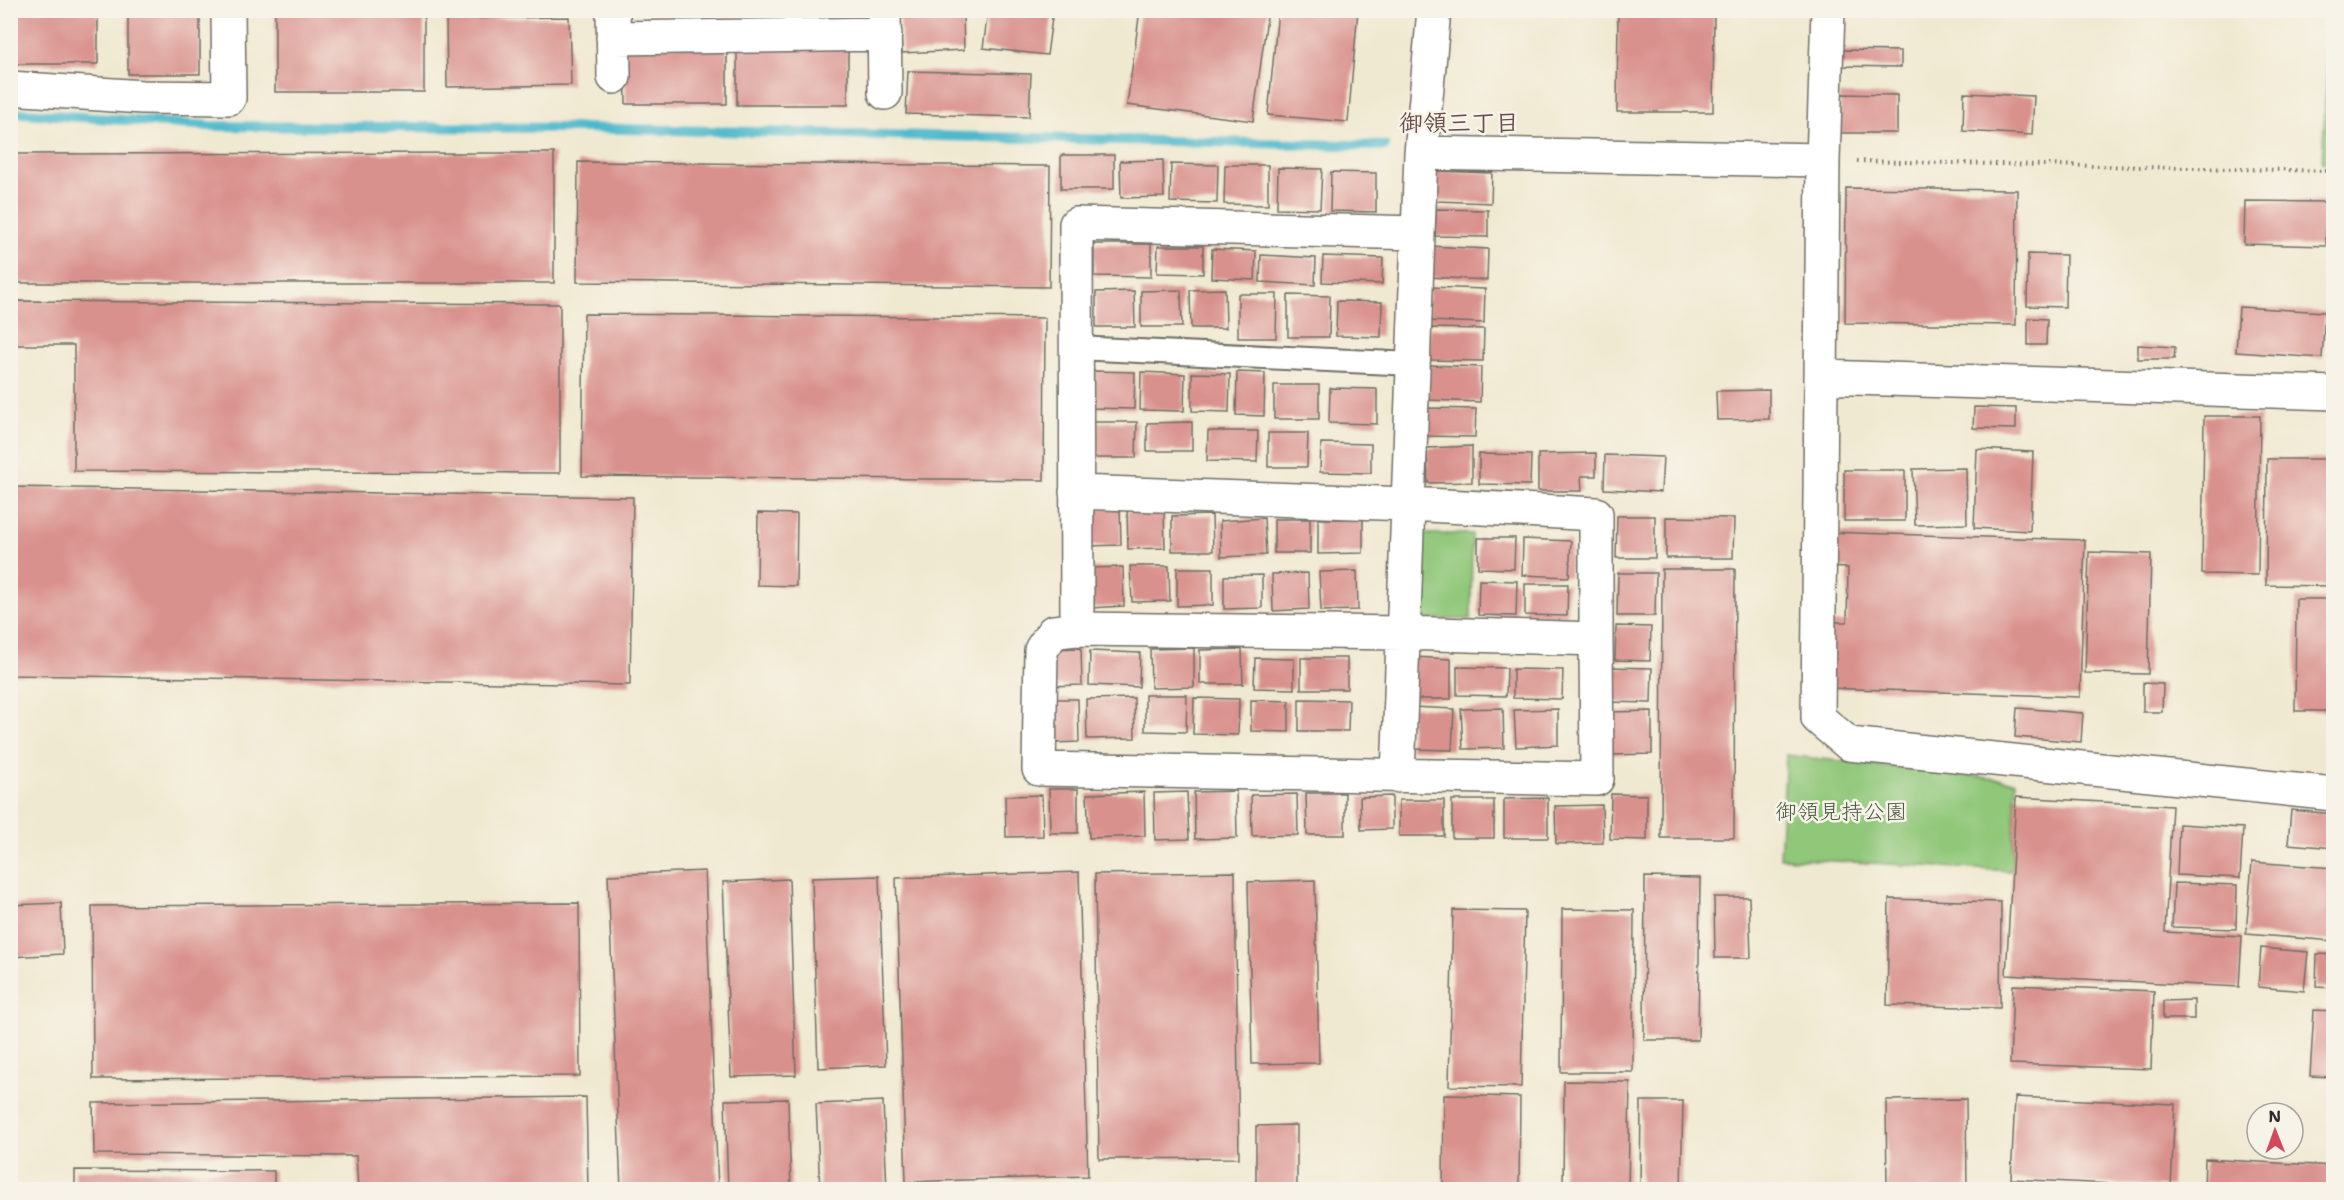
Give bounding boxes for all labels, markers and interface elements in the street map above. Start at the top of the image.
district label: 御領三丁目 [1399,107,1519,139]
park label: 御領見持公園 [1775,797,1907,826]
north arrow [2245,1101,2305,1161]
text: N [2268,1106,2281,1127]

